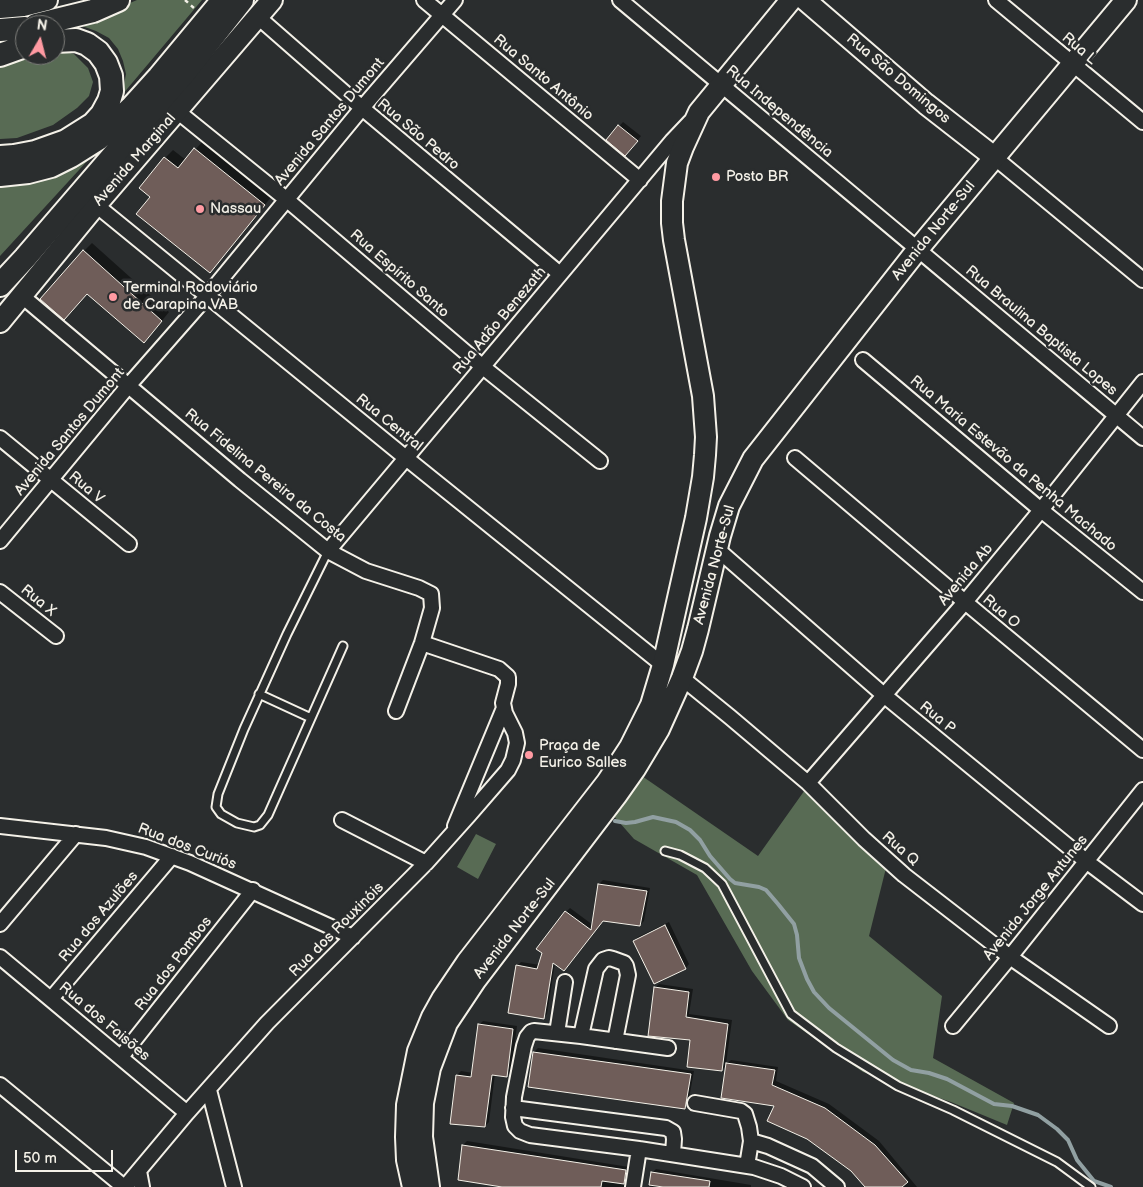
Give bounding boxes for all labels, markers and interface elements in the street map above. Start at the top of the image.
north arrow [15,15,65,65]
text: N [36,16,48,35]
street label: Rua L [1058,29,1100,69]
street label: Rua São Domingos [842,30,954,128]
street label: Rua Santo Antônio [489,31,597,125]
street label: Avenida Santos Dumont [271,54,389,190]
street label: Rua Independência [722,62,836,162]
street label: Rua São Pedro [373,95,463,175]
street label: Avenida Marginal [90,110,180,210]
place label: Posto BR [726,168,788,186]
marker: Posto BR [710,171,722,183]
street label: Avenida Norte-Sul [888,178,980,284]
place label: Nassau [210,200,261,218]
marker: Nassau [194,203,206,215]
street label: Rua Espírito Santo [346,226,452,322]
street label: Rua Braulina Baptista Lopes [961,262,1121,400]
street label: Rua Adão Benezath [450,263,550,379]
place label: Terminal Rodoviário de Carapina VAB [123,279,258,314]
marker: Terminal Rodoviário de Carapina VAB [107,291,119,303]
street label: Avenida Santos Dumont [11,364,129,500]
street label: Rua Maria Estevão da Penha Machado [906,372,1120,556]
street label: Rua Central [352,390,426,456]
street label: Rua Fidelina Pereira da Costa [181,405,349,547]
street label: Rua V [65,468,107,508]
street label: Avenida Norte-Sul [690,504,740,626]
street label: Avenida Ab [935,540,997,610]
street label: Rua X [17,581,59,621]
street label: Rua O [979,591,1023,633]
street label: Rua P [915,698,959,738]
place label: Praça de Eurico Salles [539,737,627,772]
marker: Praça de Eurico Salles [523,749,535,761]
street label: Rua dos Curiós [135,820,239,874]
street label: Rua Q [878,828,922,870]
street label: Avenida Jorge Antunes [980,832,1092,964]
street label: Rua dos Azulões [56,868,142,966]
street label: Avenida Norte-Sul [470,875,560,983]
street label: Rua dos Rouxinóis [286,879,388,981]
street label: Rua dos Pombos [132,913,216,1015]
street label: Rua dos Faisões [55,979,153,1065]
scale bar [18,1140,115,1172]
text: 50 m [23,1149,57,1168]

